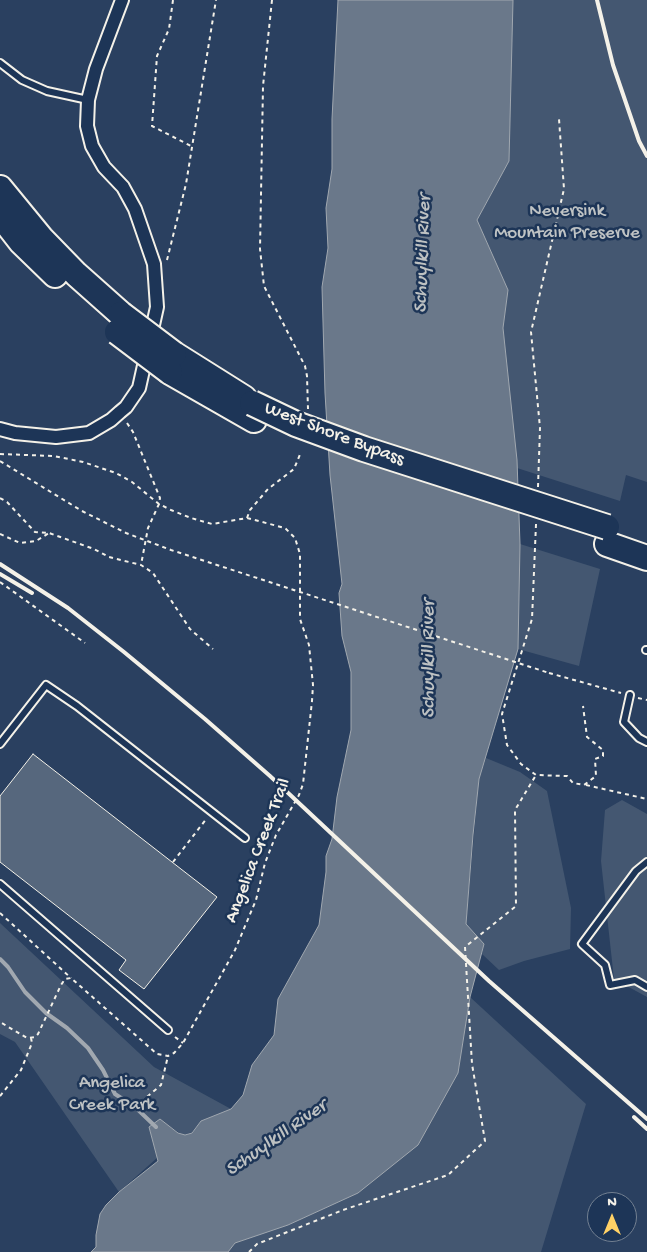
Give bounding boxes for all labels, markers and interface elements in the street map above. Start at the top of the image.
water label: Schuylkill River [410,194,438,314]
park label: Neversink Mountain Preserve [494,201,640,245]
street label: West Shore Bypass [261,398,407,472]
water label: Schuylkill River [418,600,442,718]
street label: Angelica Creek Trail [221,775,297,927]
park label: Angelica Creek Park [69,1073,155,1117]
water label: Schuylkill River [222,1095,332,1183]
north arrow [587,1192,637,1242]
text: N [607,1194,617,1211]

